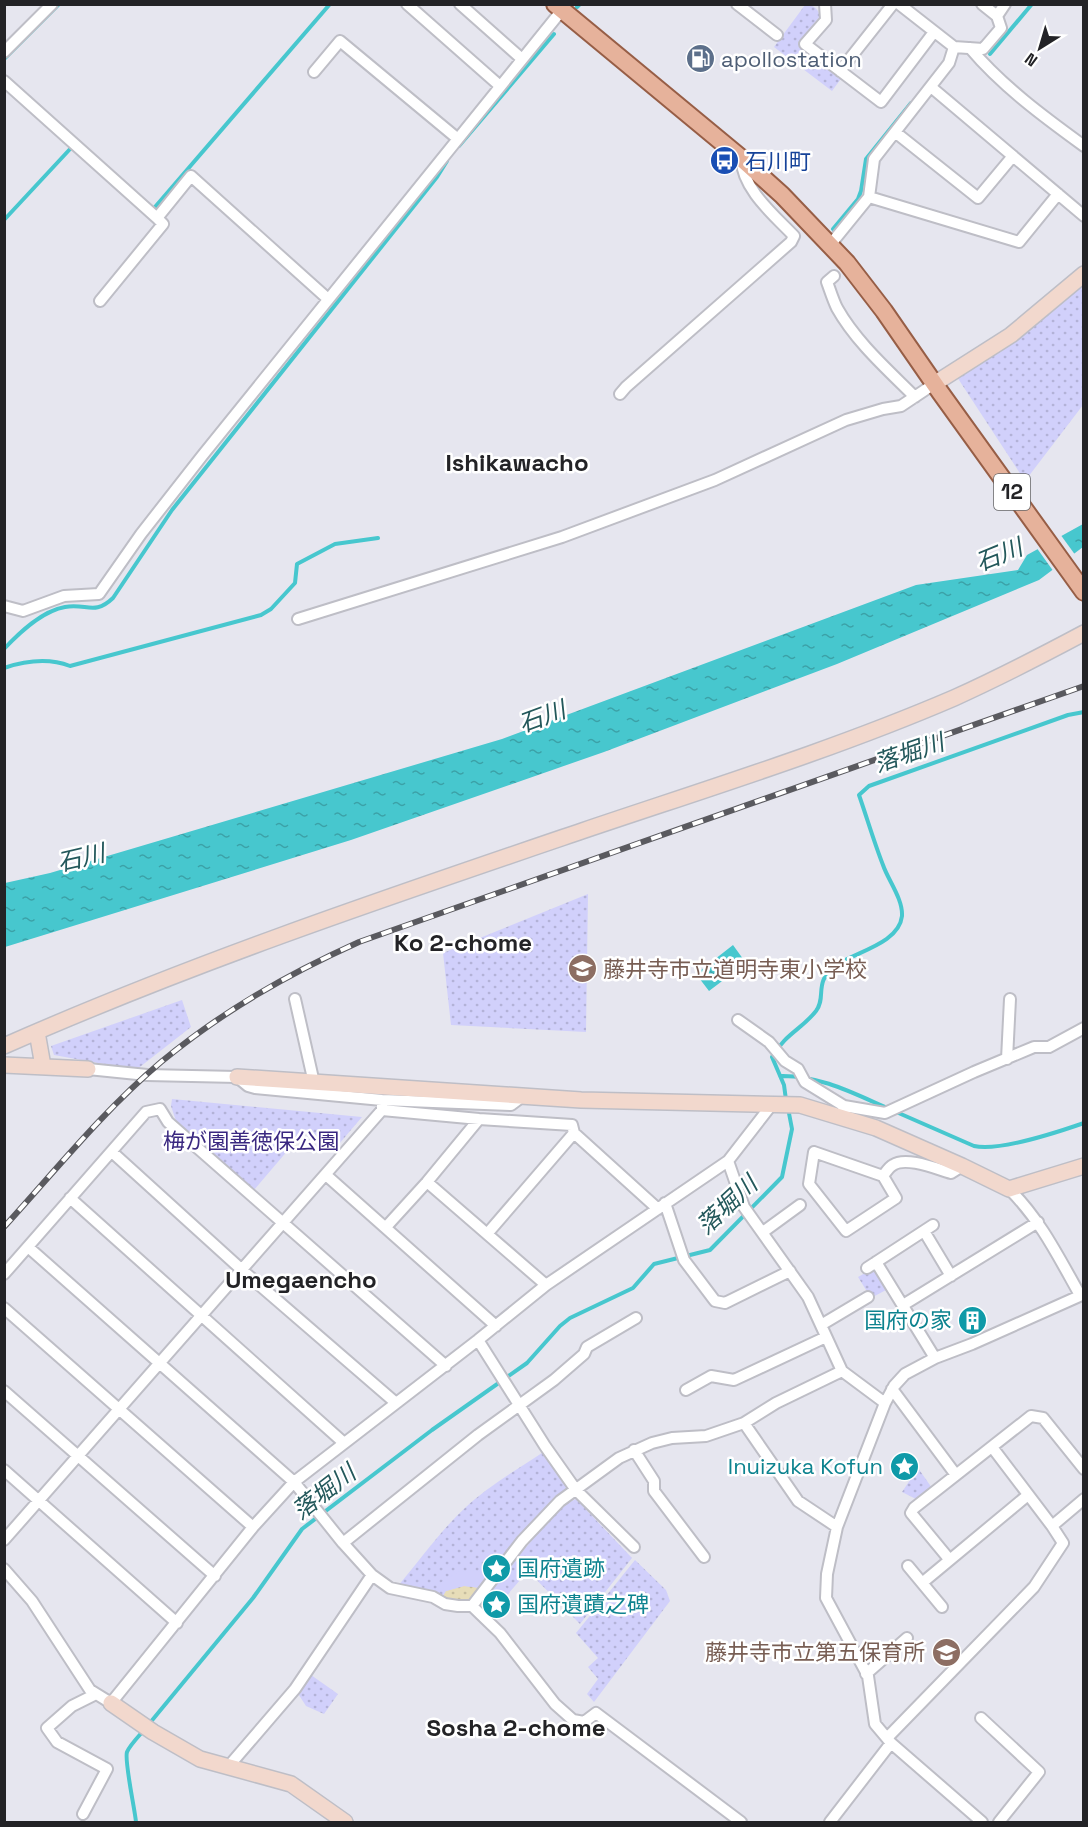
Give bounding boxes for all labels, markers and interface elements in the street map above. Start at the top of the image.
north arrow [1010,18,1070,78]
fuel station icon: apollostation [684,43,716,75]
place label: apollostation [721,45,862,73]
text: N [1021,48,1042,71]
bus stop icon: 石川町 [708,145,740,177]
place label: 石川町 [745,147,811,175]
district label: Ishikawacho [445,447,589,478]
road number: 12 [994,474,1030,510]
water label: 石川 [971,530,1030,578]
water label: 石川 [514,693,573,739]
water label: 落堀川 [870,725,951,779]
water label: 石川 [54,836,111,878]
district label: Ko 2-chome [394,927,532,958]
school or university icon: 藤井寺市立道明寺東小学校 [566,953,598,985]
place label: 藤井寺市立道明寺東小学校 [603,955,867,983]
park label: 梅が園善徳保公園 [163,1127,339,1155]
water label: 落堀川 [690,1167,766,1241]
district label: Umegaencho [225,1264,377,1295]
building icon: 国府の家 [957,1304,989,1336]
place label: 国府の家 [864,1306,952,1334]
place icon: Inuizuka Kofun [888,1450,920,1482]
place label: Inuizuka Kofun [728,1452,883,1480]
water label: 落堀川 [286,1455,364,1526]
place icon: 国府遺跡 [480,1552,512,1584]
place label: 国府遺跡 [517,1554,605,1582]
place icon: 国府遺蹟之碑 [480,1588,512,1620]
place label: 国府遺蹟之碑 [517,1590,649,1618]
school or university icon: 藤井寺市立第五保育所 [930,1636,962,1668]
place label: 藤井寺市立第五保育所 [705,1638,925,1666]
district label: Sosha 2-chome [426,1712,606,1743]

